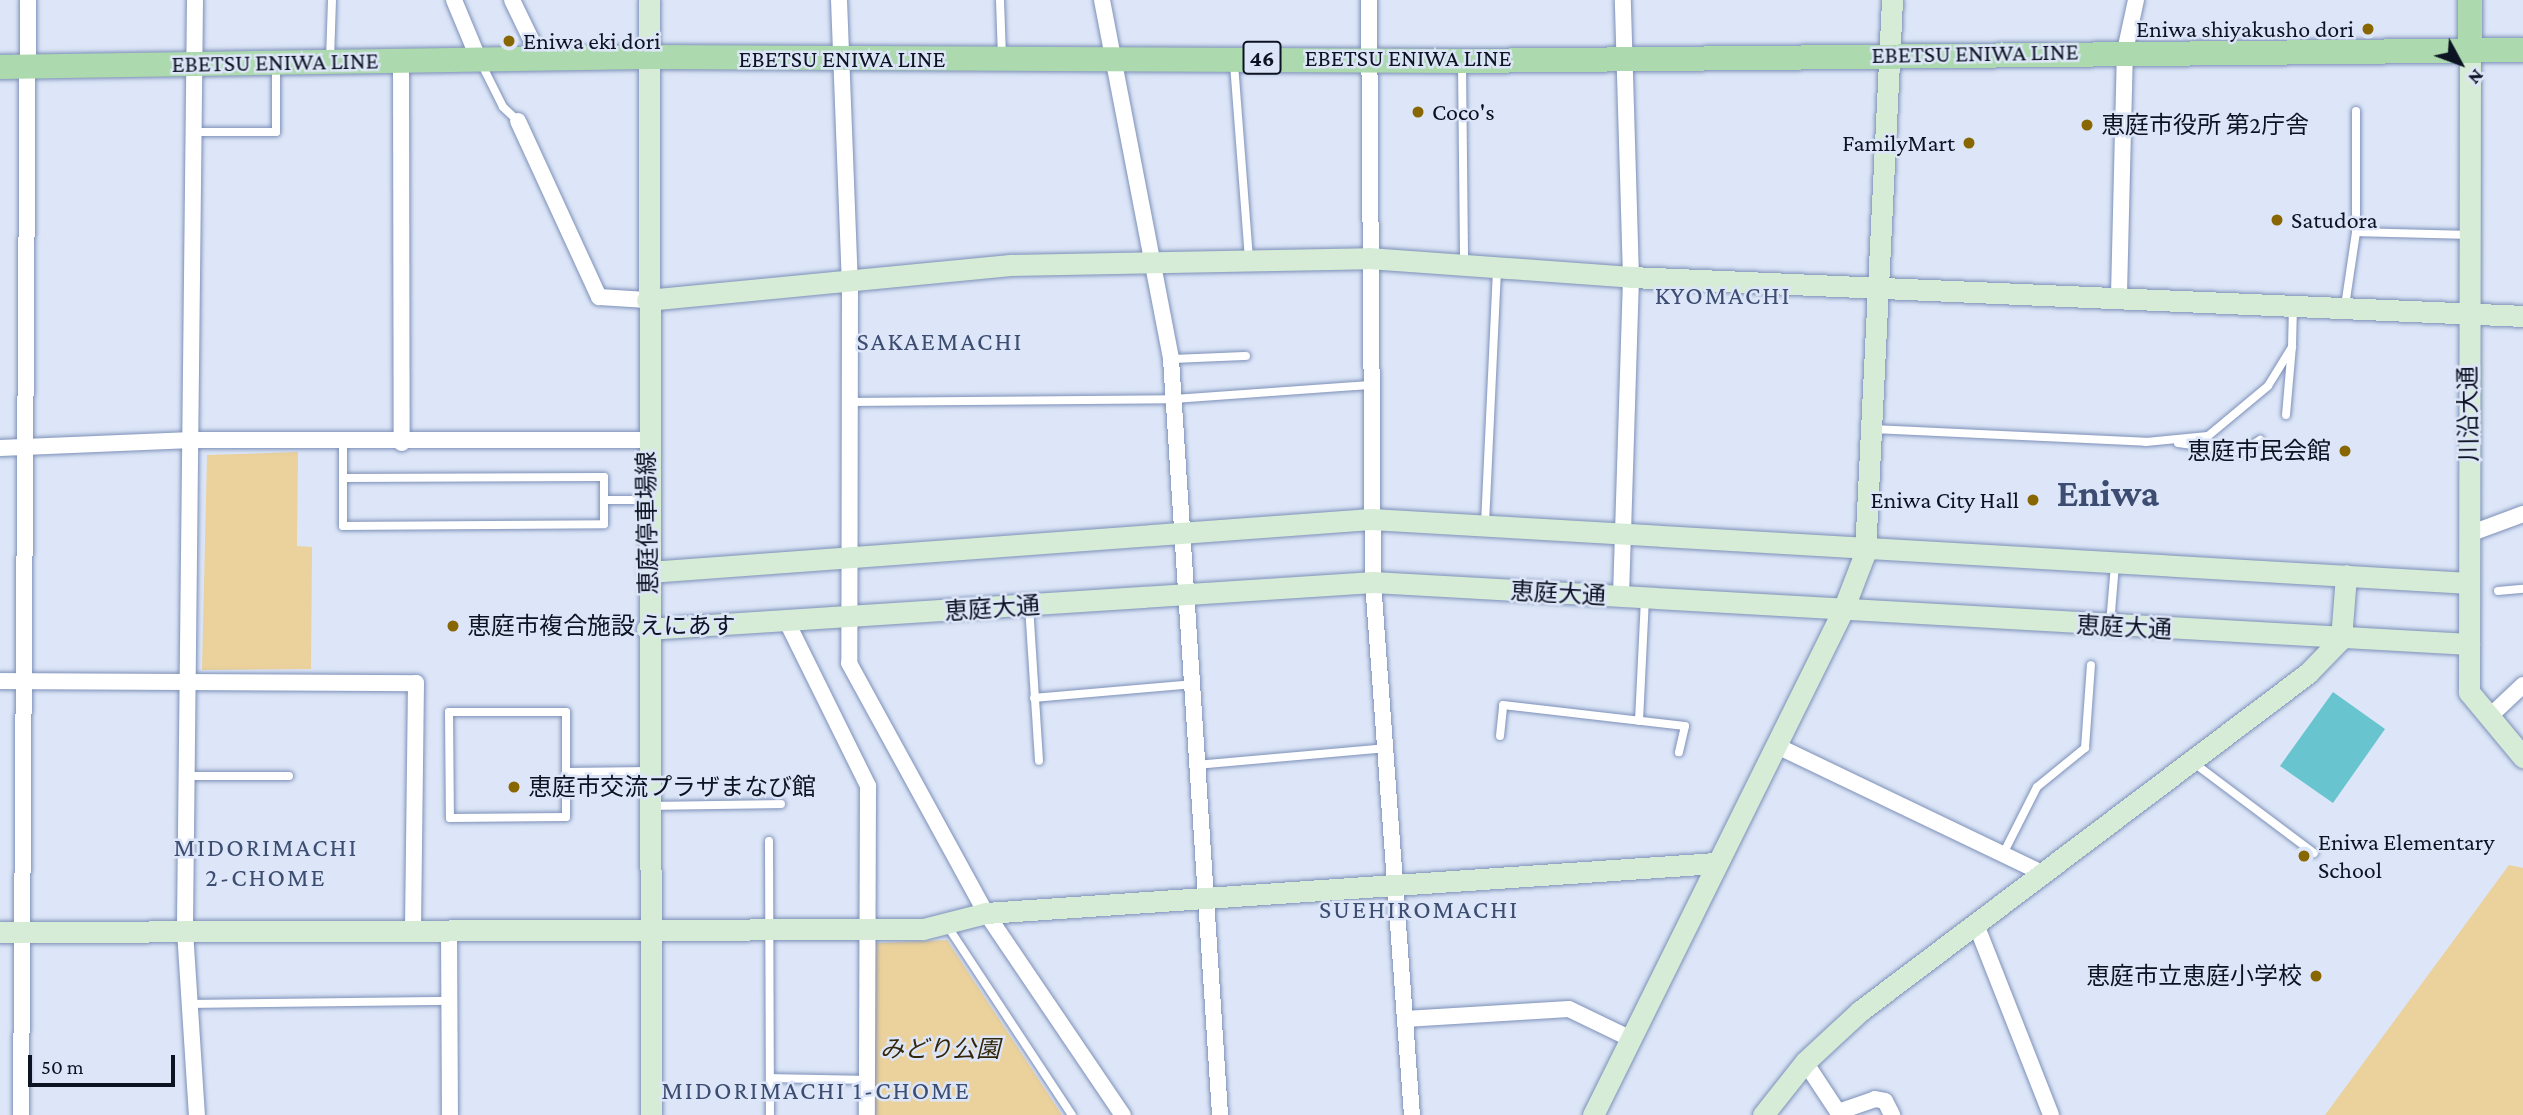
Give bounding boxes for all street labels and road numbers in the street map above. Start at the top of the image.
street label: EBETSU ENIWA LINE [1871,37,2079,69]
road number: 46 [1241,39,1283,78]
street label: EBETSU ENIWA LINE [1305,44,1511,72]
street label: EBETSU ENIWA LINE [739,45,945,73]
street label: EBETSU ENIWA LINE [171,46,379,78]
street label: 川沿大通 [2453,366,2483,462]
street label: 恵庭停車場線 [631,451,663,595]
street label: 恵庭大通 [1509,576,1607,610]
street label: 恵庭大通 [943,590,1041,626]
street label: 恵庭大通 [2075,610,2173,644]

